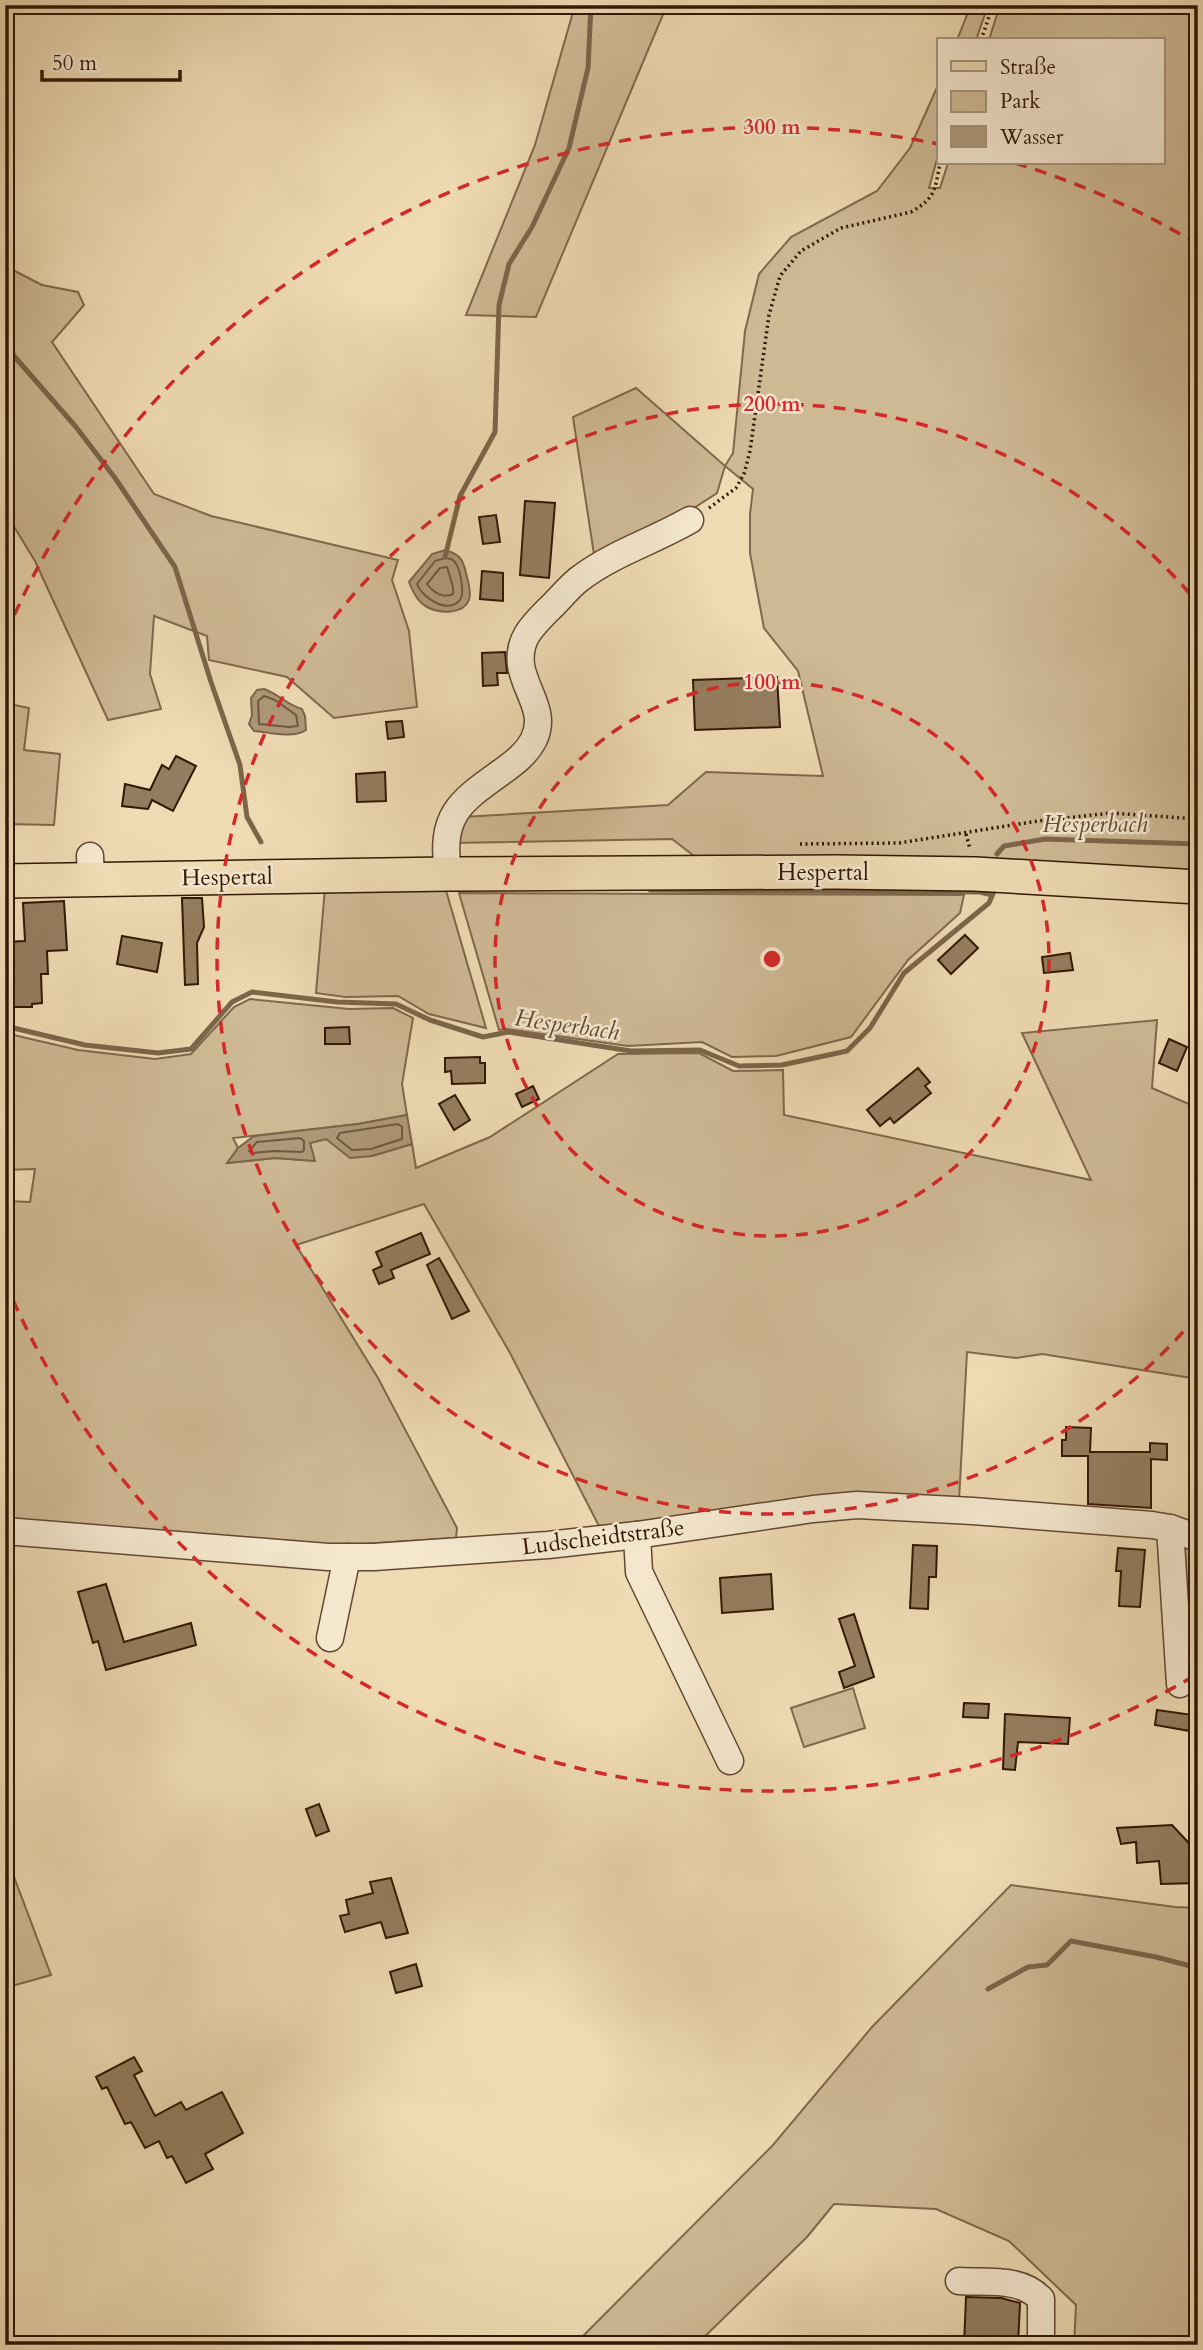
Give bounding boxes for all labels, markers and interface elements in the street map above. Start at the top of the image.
scale bar [42,38,180,82]
legend [937,38,1164,164]
text: 50 m [52,49,97,78]
text: Straße [1000,53,1056,82]
text: Park [1000,87,1041,116]
text: 300 m [743,113,801,142]
text: Wasser [999,123,1064,152]
text: 200 m [743,390,801,419]
text: 100 m [743,668,801,697]
water label: Hesperbach [1042,808,1148,841]
street label: Hespertal [777,857,869,888]
street label: Hespertal [181,861,273,893]
centre of rings [760,947,784,971]
water label: Hesperbach [512,1001,622,1049]
street label: Ludscheidtstraße [520,1512,686,1562]

